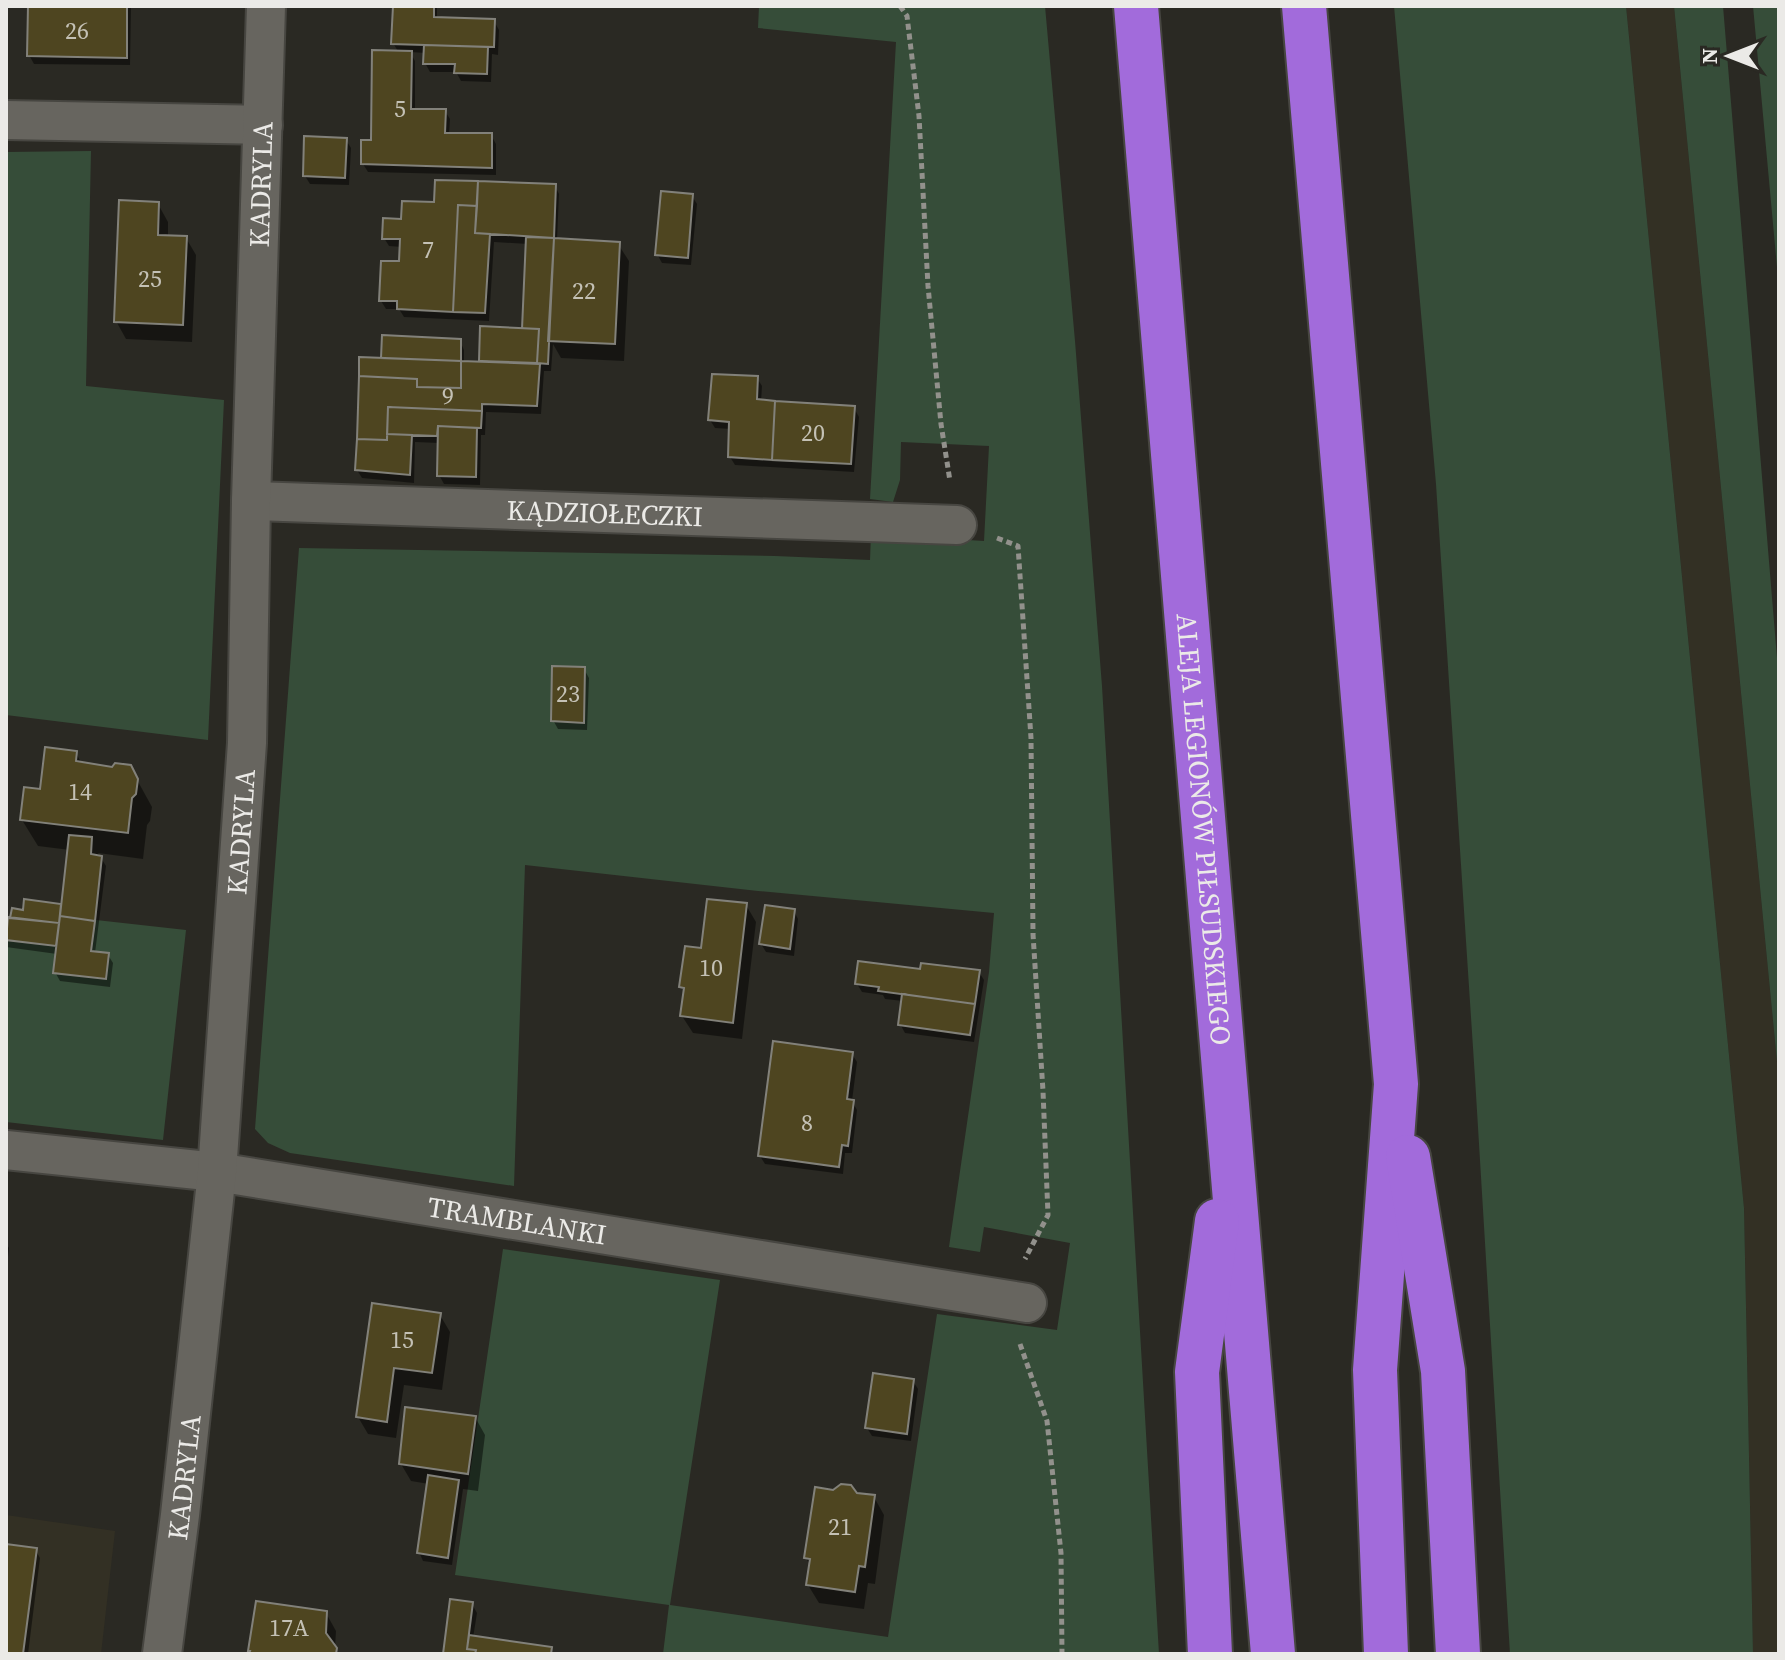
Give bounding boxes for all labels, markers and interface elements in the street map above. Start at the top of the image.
house number: 26 [65,14,89,47]
north arrow [1689,16,1769,96]
text: N [1694,48,1724,64]
house number: 5 [394,92,406,125]
street label: KADRYLA [240,120,282,248]
house number: 7 [422,233,434,266]
house number: 25 [138,262,162,295]
house number: 22 [572,274,596,307]
house number: 9 [442,379,454,412]
house number: 20 [801,416,825,449]
street label: KĄDZIOŁECZKI [506,491,704,535]
street label: ALEJA LEGIONÓW PIŁSUDSKIEGO [1168,612,1241,1047]
house number: 23 [556,677,580,710]
street label: KADRYLA [217,767,264,896]
house number: 14 [68,775,92,808]
house number: 10 [699,951,723,984]
house number: 8 [801,1106,813,1139]
street label: TRAMBLANKI [425,1187,609,1254]
house number: 15 [390,1323,414,1356]
street label: KADRYLA [158,1412,210,1542]
house number: 21 [828,1510,852,1543]
house number: 17A [269,1611,309,1644]

